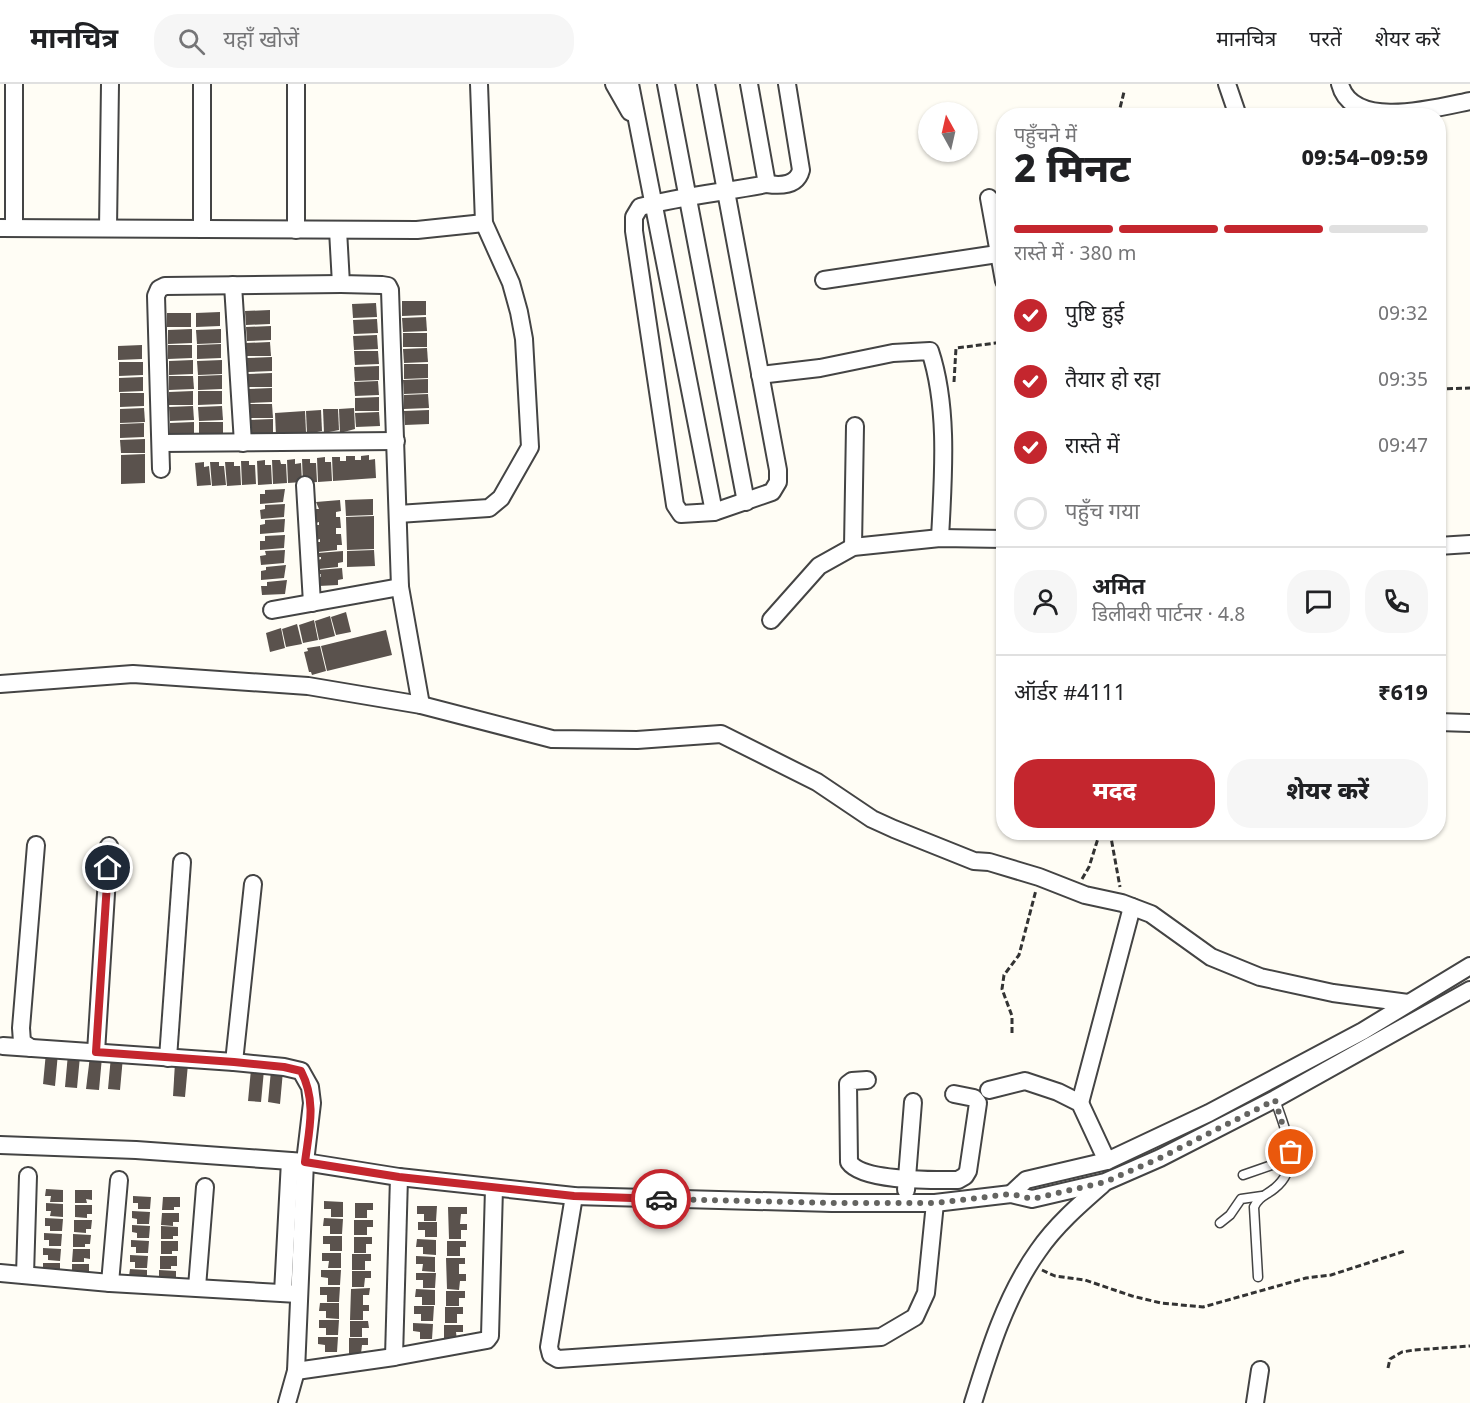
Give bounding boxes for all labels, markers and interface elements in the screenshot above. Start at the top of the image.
search box [154,14,574,68]
text: मानचित्र [30,23,118,59]
icon: search [175,25,208,58]
text: यहाँ खोजें [223,27,299,56]
text: मानचित्र [1216,27,1276,55]
text: परतें [1309,27,1342,55]
text: शेयर करें [1375,27,1440,55]
north arrow [918,102,978,162]
map controls [918,102,978,162]
text: पहुँचने में [1014,124,1077,150]
text: 09:54–09:59 [1301,145,1428,174]
text: 2 मिनट [1014,147,1130,198]
text: रास्ते में · 380 m [1014,242,1136,268]
icon: check [1014,299,1047,332]
text: पुष्टि हुई [1065,301,1124,330]
text: 09:32 [1378,302,1428,328]
icon: check [1014,365,1047,398]
text: तैयार हो रहा [1065,367,1160,396]
text: 09:35 [1378,368,1428,394]
icon: check [1014,431,1047,464]
text: रास्ते में [1065,433,1120,462]
text: 09:47 [1378,434,1428,460]
text: पहुँच गया [1065,499,1140,528]
button: person [1014,570,1077,633]
button: chat [1287,570,1350,633]
button: phone [1365,570,1428,633]
text: अमित [1092,574,1145,603]
text: डिलीवरी पार्टनर · 4.8 [1092,603,1245,629]
text: ऑर्डर #4111 [1014,680,1126,709]
text: ₹619 [1378,680,1428,709]
button: मदद [1014,759,1215,828]
button: शेयर करें [1227,759,1428,828]
pin [82,842,133,893]
icon: home [91,851,124,884]
pin [1265,1126,1316,1177]
icon: bag [1274,1135,1307,1168]
courier [631,1169,691,1229]
icon: car [645,1183,678,1216]

